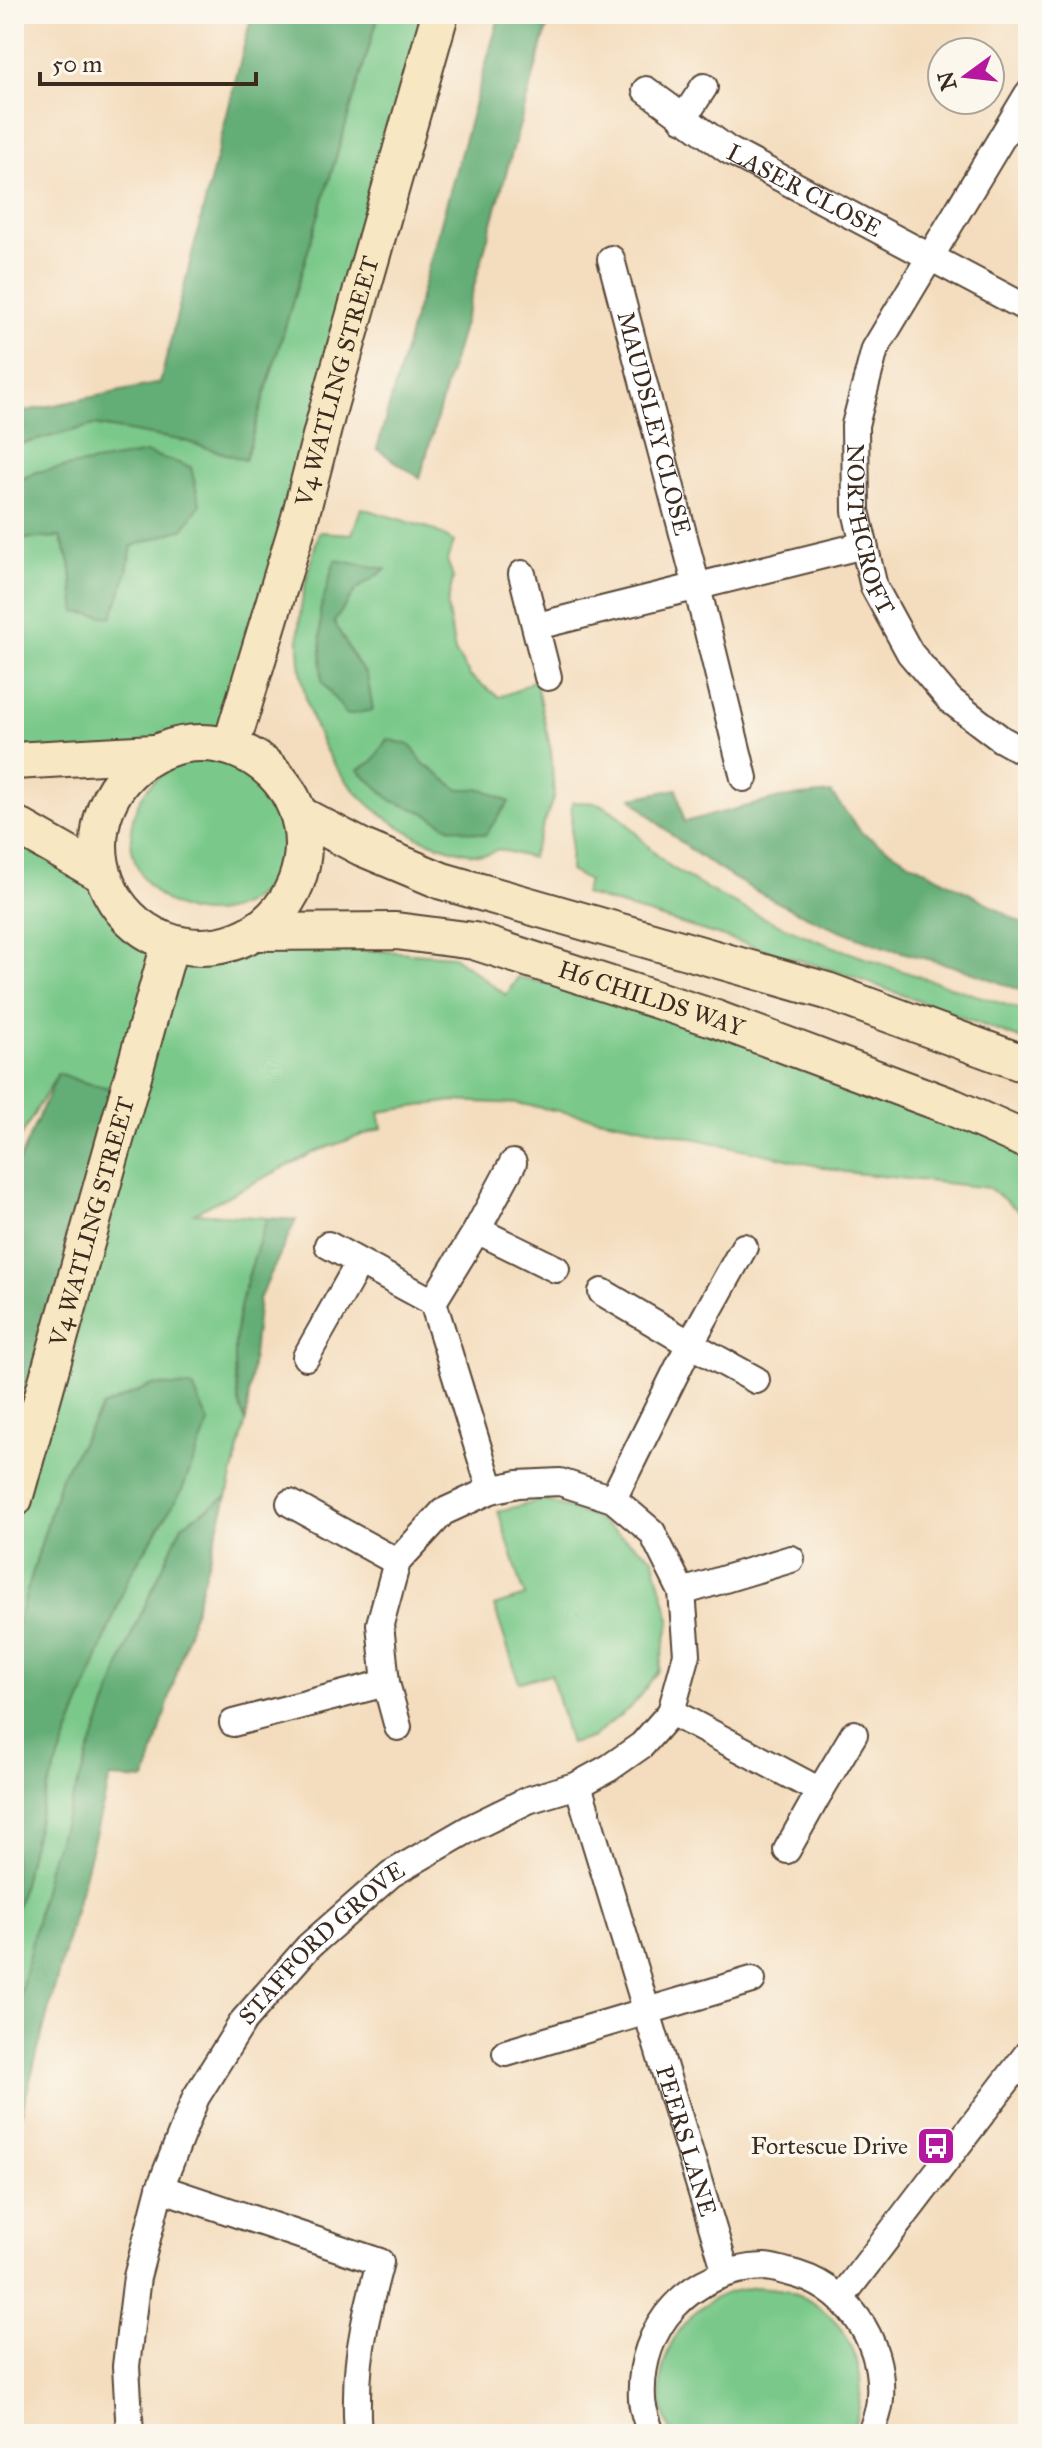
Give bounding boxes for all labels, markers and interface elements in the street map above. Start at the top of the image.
scale bar [40,36,256,86]
north arrow [926,36,1006,116]
text: 50 m [52,49,102,79]
text: N [932,68,963,94]
street label: LASER CLOSE [722,137,887,244]
street label: V4 WATLING STREET [288,253,386,510]
street label: MAUDSLEY CLOSE [610,308,698,539]
street label: NORTHCROFT [840,443,901,620]
street label: H6 CHILDS WAY [554,954,749,1043]
street label: V4 WATLING STREET [42,1094,141,1351]
street label: STAFFORD GROVE [232,1854,410,2031]
street label: PEERS LANE [649,2062,723,2220]
bus stop icon: Fortescue Drive [915,2125,957,2167]
place label: Fortescue Drive [751,2131,908,2161]

